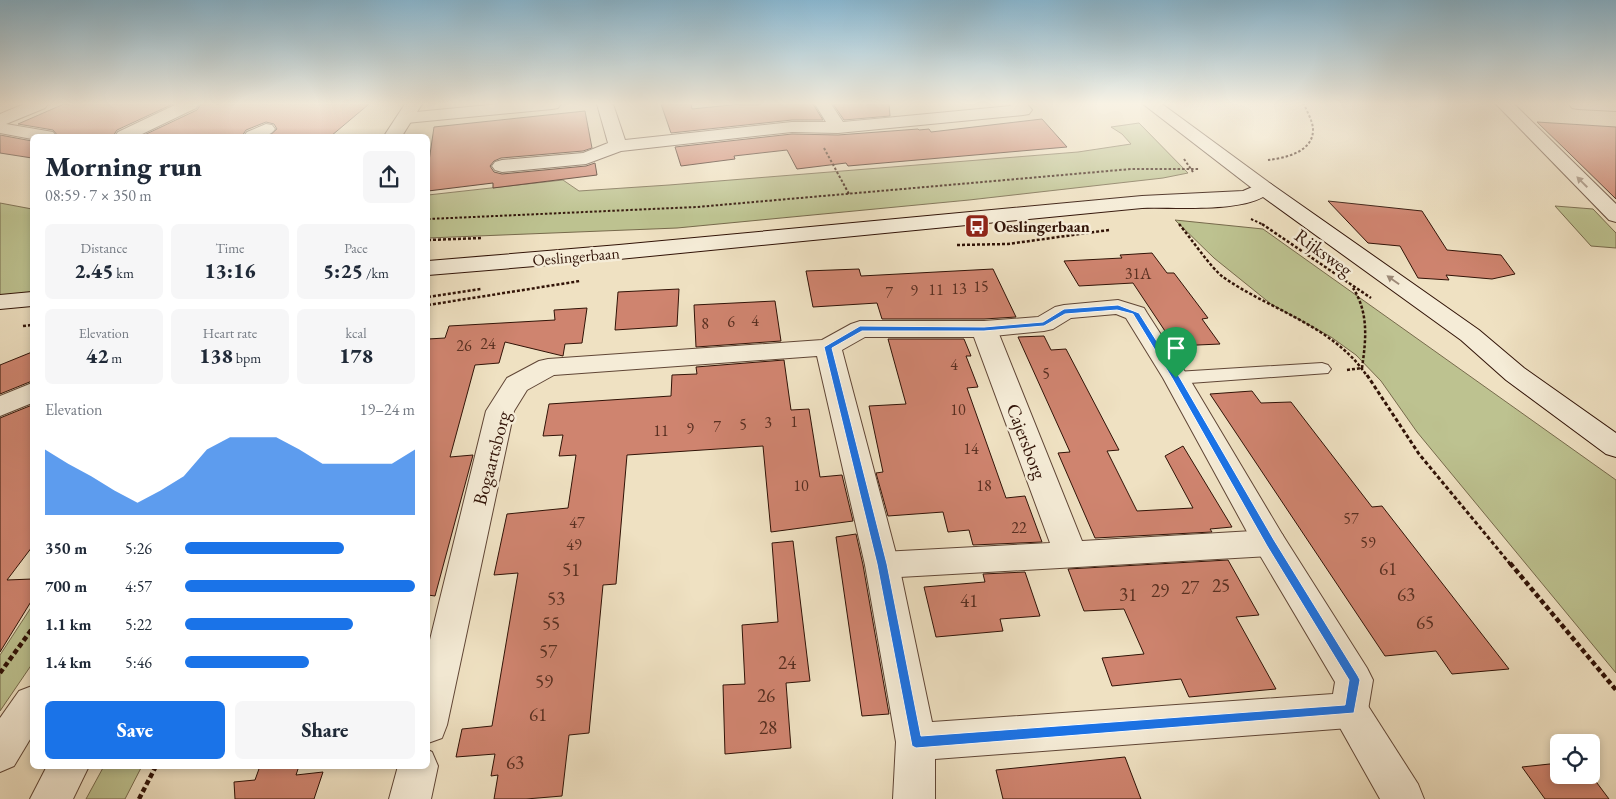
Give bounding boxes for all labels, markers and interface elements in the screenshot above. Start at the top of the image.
text: Morning run [45,148,202,184]
button: share [363,151,415,203]
one-way arrow [1576,176,1588,188]
text: 08:59 · 7 × 350 m [45,185,152,206]
bus stop icon: Oeslingerbaan [964,213,990,239]
place label: Oeslingerbaan [994,216,1090,237]
street label: Rijksweg [1290,223,1358,282]
text: Distance [81,239,127,257]
text: Time [215,239,245,257]
text: Pace [344,239,368,257]
street label: Oeslingerbaan [532,242,621,271]
text: 2.45 [74,257,114,284]
text: 13:16 [204,257,256,284]
text: 5:25 [323,257,363,284]
house number: 31A [1125,263,1152,284]
text: km [114,264,134,282]
text: /km [363,264,389,282]
one-way arrow [1386,275,1400,285]
house number: 15 [973,276,989,297]
house number: 13 [951,278,967,299]
house number: 11 [928,279,944,300]
house number: 9 [910,280,918,301]
house number: 7 [885,282,893,303]
house number: 4 [751,310,759,331]
house number: 6 [727,311,735,332]
house number: 8 [701,313,709,334]
text: Elevation [79,324,129,342]
text: Heart rate [203,324,257,342]
text: kcal [346,324,367,342]
pin [1155,327,1197,378]
house number: 24 [480,333,496,354]
icon: arrive [1162,334,1190,362]
house number: 26 [456,335,472,356]
text: 42 [86,342,108,369]
text: 138 [199,342,233,369]
text: 178 [339,342,373,369]
text: m [108,349,122,367]
text: bpm [233,349,261,367]
house number: 4 [950,354,958,375]
house number: 5 [1042,363,1050,384]
text: Elevation [45,399,103,420]
text: 19–24 m [360,399,415,420]
house number: 10 [950,399,966,420]
street label: Cajersborg [1001,400,1053,483]
street label: Bogaartsborg [467,408,516,508]
house number: 1 [790,411,798,432]
house number: 3 [764,412,772,433]
house number: 5 [739,414,747,435]
house number: 7 [713,416,721,437]
house number: 9 [686,418,694,439]
house number: 11 [653,420,669,441]
house number: 14 [963,438,979,459]
house number: 10 [793,475,809,496]
house number: 18 [976,475,992,496]
house number: 57 [1343,508,1359,529]
house number: 47 [569,512,585,533]
house number: 22 [1011,517,1027,538]
house number: 59 [1360,532,1376,553]
house number: 49 [566,534,582,555]
text: 350 m [45,538,87,559]
text: 5:26 [125,538,152,559]
house number: 61 [1379,556,1397,581]
house number: 51 [562,557,580,582]
house number: 25 [1212,573,1230,598]
house number: 27 [1181,575,1200,600]
text: 700 m [45,576,87,597]
text: 4:57 [125,576,152,597]
house number: 29 [1151,578,1169,603]
house number: 31 [1119,582,1137,607]
house number: 63 [1397,582,1415,607]
house number: 53 [547,586,565,611]
house number: 41 [960,588,978,613]
house number: 65 [1416,610,1434,635]
house number: 55 [542,611,560,636]
text: 1.1 km [45,614,91,635]
text: 5:22 [125,614,152,635]
house number: 57 [539,639,558,664]
house number: 24 [778,650,797,675]
text: 1.4 km [45,652,91,673]
text: 5:46 [125,652,152,673]
house number: 59 [535,669,553,694]
house number: 26 [757,683,775,708]
button: Save [45,701,225,759]
button: Share [235,701,415,759]
house number: 61 [529,702,547,727]
house number: 28 [759,715,777,740]
map controls [1550,734,1600,784]
button: locate [1550,734,1600,784]
house number: 63 [506,750,524,775]

